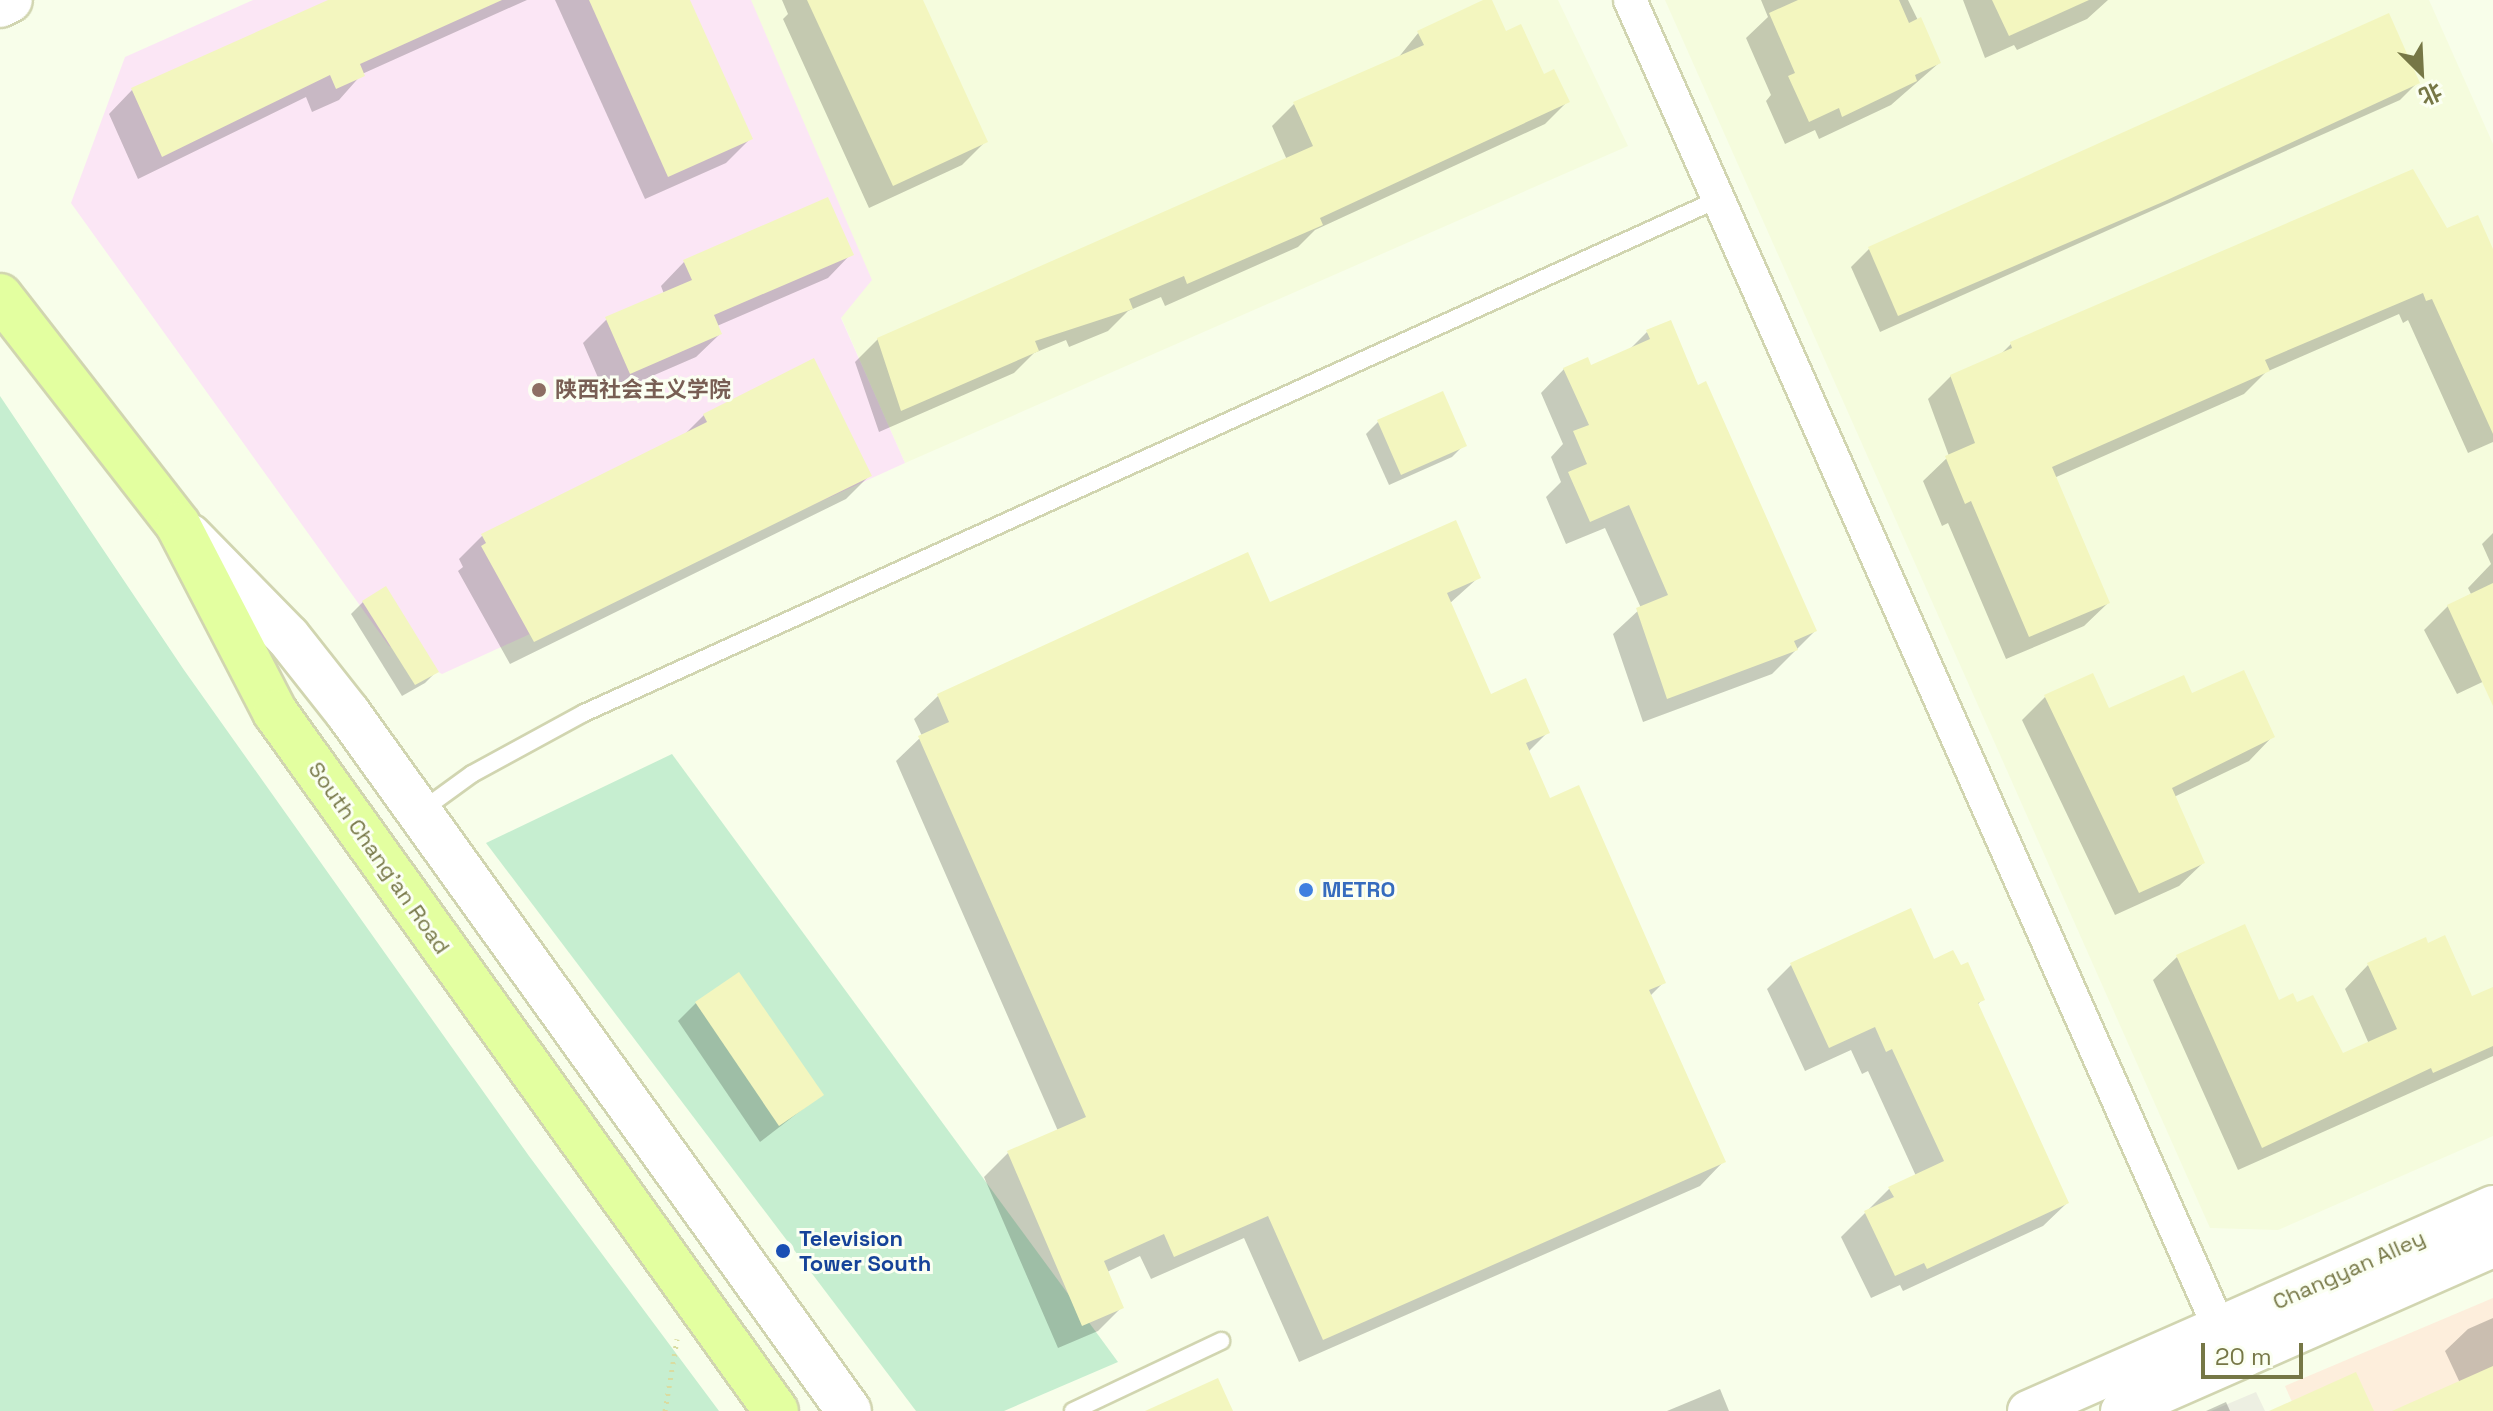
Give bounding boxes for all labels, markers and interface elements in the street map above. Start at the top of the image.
north arrow [2381,32,2461,112]
text: 北 [2415,77,2447,111]
place label: 陕西社会主义学院 [555,377,731,403]
marker: 陕西社会主义学院 [530,381,548,399]
street label: South Chang'an Road [303,757,455,959]
place label: METRO [1322,877,1395,903]
marker: METRO [1297,881,1315,899]
place label: Television Tower South [799,1225,931,1276]
street label: Changyan Alley [2269,1225,2429,1315]
marker: Television Tower South [774,1242,792,1260]
scale bar [2205,1327,2307,1377]
text: 20 m [2215,1341,2272,1372]

